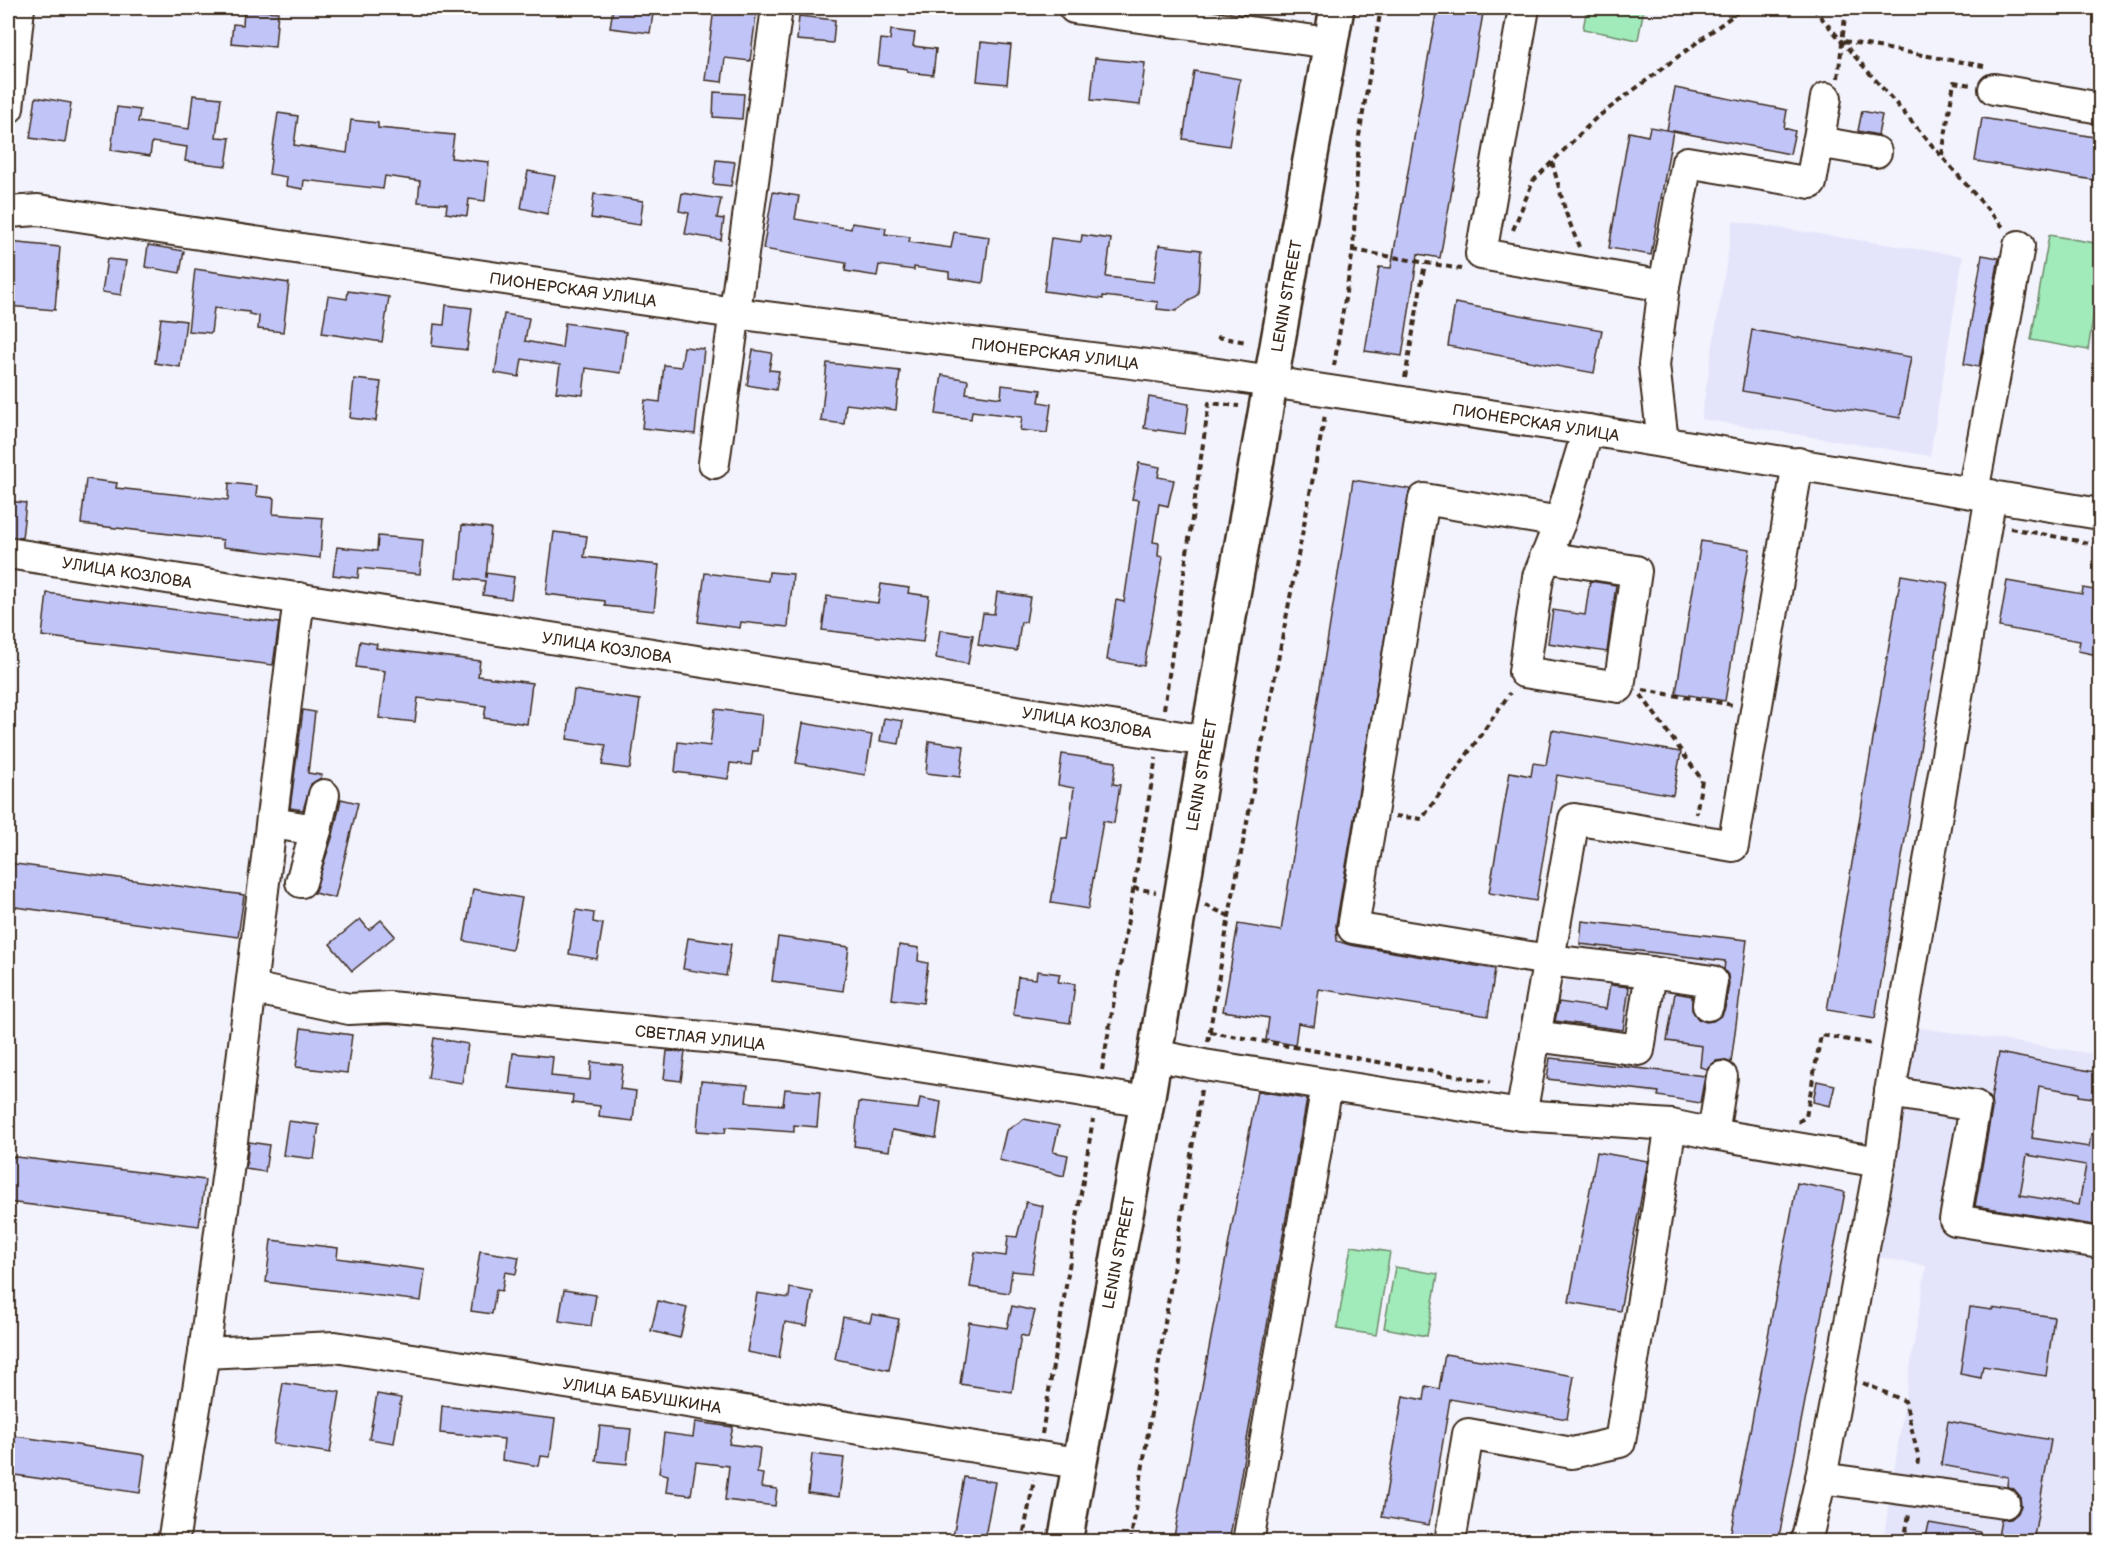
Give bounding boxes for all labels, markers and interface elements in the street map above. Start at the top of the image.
street label: LENIN STREET [1268,238,1307,354]
street label: ПИОНЕРСКАЯ УЛИЦА [488,269,658,312]
street label: ПИОНЕРСКАЯ УЛИЦА [970,335,1140,374]
street label: ПИОНЕРСКАЯ УЛИЦА [1451,401,1621,446]
street label: УЛИЦА КОЗЛОВА [61,554,193,593]
street label: УЛИЦА КОЗЛОВА [541,629,673,668]
street label: УЛИЦА КОЗЛОВА [1021,704,1153,743]
street label: LENIN STREET [1183,717,1222,833]
street label: СВЕТЛАЯ УЛИЦА [634,1022,766,1055]
street label: LENIN STREET [1099,1195,1140,1311]
street label: УЛИЦА БАБУШКИНА [561,1375,723,1418]

